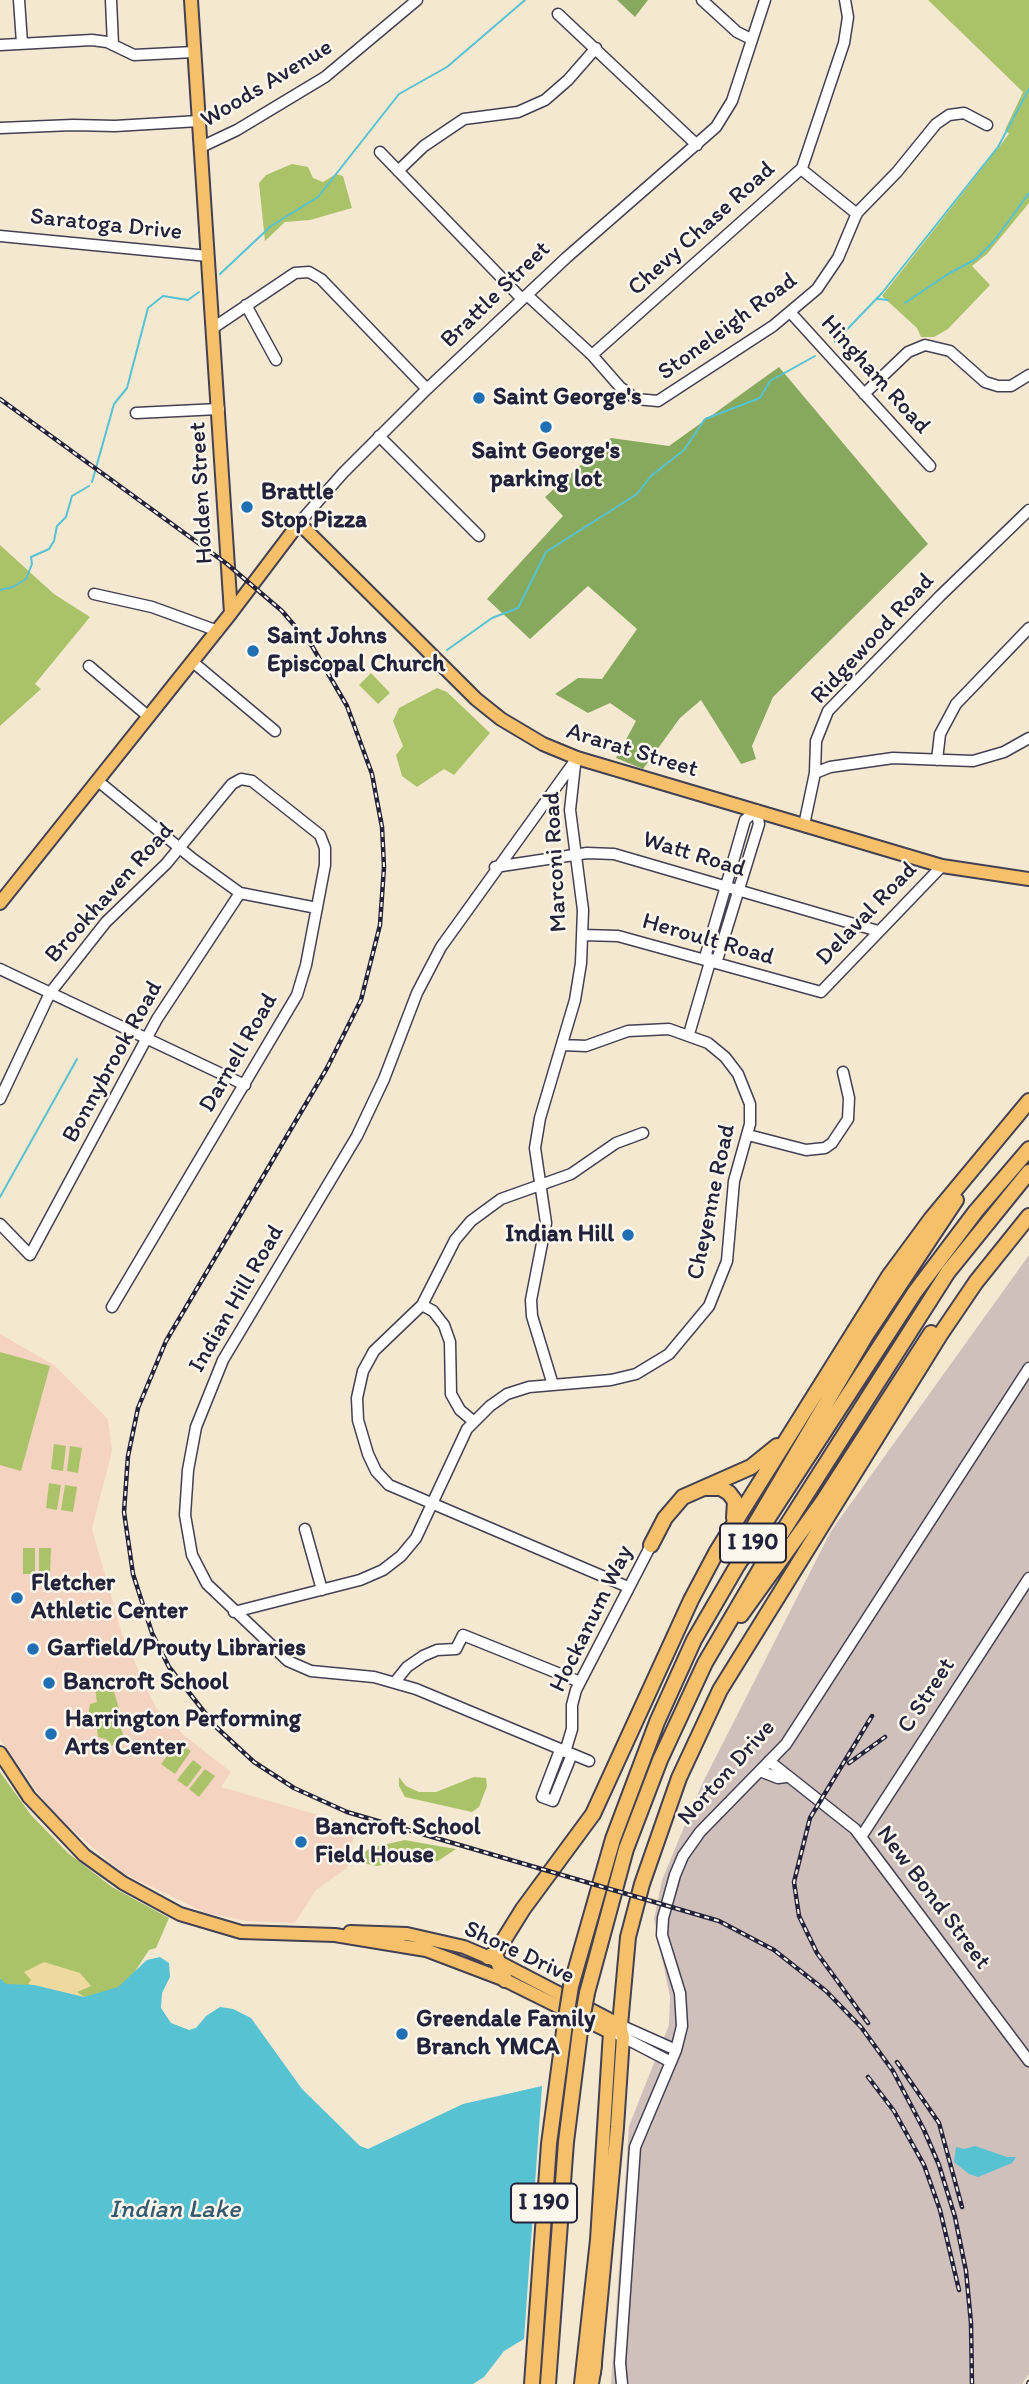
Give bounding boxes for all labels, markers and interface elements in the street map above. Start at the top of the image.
street label: Woods Avenue [196,33,338,135]
street label: Chevy Chase Road [623,156,781,302]
street label: Saratoga Drive [29,203,183,247]
street label: Brattle Street [435,235,557,355]
street label: Stoneleigh Road [653,267,803,387]
street label: Hingham Road [814,309,936,441]
place label: Saint George's [493,384,642,412]
marker: Saint George's [471,390,487,406]
marker: Saint George's parking lot [538,419,554,435]
street label: Holden Street [184,421,220,565]
place label: Saint George's parking lot [472,438,620,494]
place label: Brattle Stop Pizza [261,479,367,535]
marker: Brattle Stop Pizza [239,499,255,515]
street label: Ridgewood Road [805,568,941,710]
place label: Saint Johns Episcopal Church [267,623,445,679]
marker: Saint Johns Episcopal Church [245,643,261,659]
street label: Ararat Street [563,717,701,785]
street label: Marconi Road [538,791,574,933]
street label: Brookhaven Road [39,817,181,969]
street label: Watt Road [639,826,749,884]
street label: Delaval Road [810,856,924,972]
street label: Heroult Road [639,907,777,973]
street label: Bonnybrook Road [57,976,169,1148]
street label: Darnell Road [193,988,285,1118]
street label: Cheyenne Road [681,1122,743,1282]
street label: Indian Hill Road [183,1220,291,1378]
place label: Indian Hill [505,1221,614,1249]
marker: Indian Hill [620,1227,636,1243]
road number: I 190 [720,1524,786,1562]
street label: Hockanum Way [544,1541,640,1697]
place label: Fletcher Athletic Center [31,1570,188,1626]
marker: Fletcher Athletic Center [9,1590,25,1606]
place label: Garfield/Prouty Libraries [47,1635,306,1663]
marker: Garfield/Prouty Libraries [25,1641,41,1657]
street label: C Street [892,1653,962,1739]
place label: Bancroft School [63,1669,229,1697]
marker: Bancroft School [41,1675,57,1691]
place label: Harrington Performing Arts Center [65,1706,301,1762]
street label: Norton Drive [672,1714,782,1832]
marker: Harrington Performing Arts Center [43,1726,59,1742]
place label: Bancroft School Field House [315,1814,481,1870]
street label: New Bond Street [870,1820,996,1976]
marker: Bancroft School Field House [293,1834,309,1850]
street label: Shore Drive [459,1915,579,1991]
place label: Greendale Family Branch YMCA [416,2006,595,2062]
marker: Greendale Family Branch YMCA [394,2026,410,2042]
road number: I 190 [511,2184,577,2222]
water label: Indian Lake [110,2194,240,2226]

